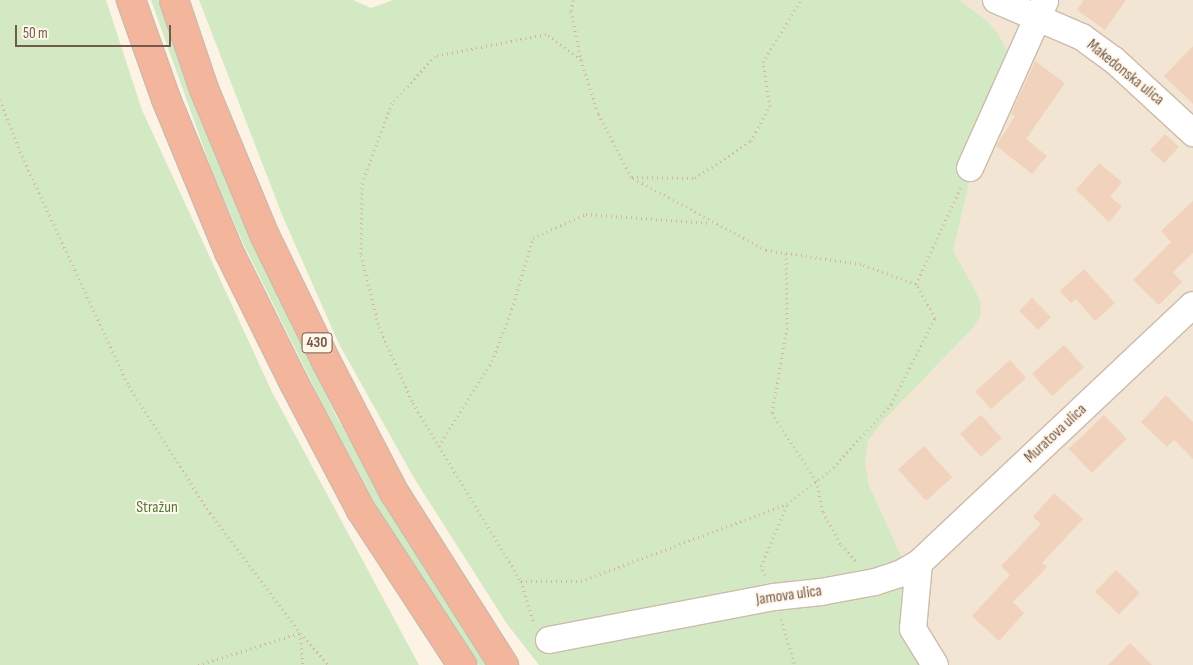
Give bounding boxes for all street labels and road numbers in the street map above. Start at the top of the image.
street label: Makedonska ulica [1082,36,1168,110]
road number: 430 [301,330,333,356]
street label: Muratova ulica [1021,400,1091,468]
street label: Jamova ulica [755,582,823,610]

